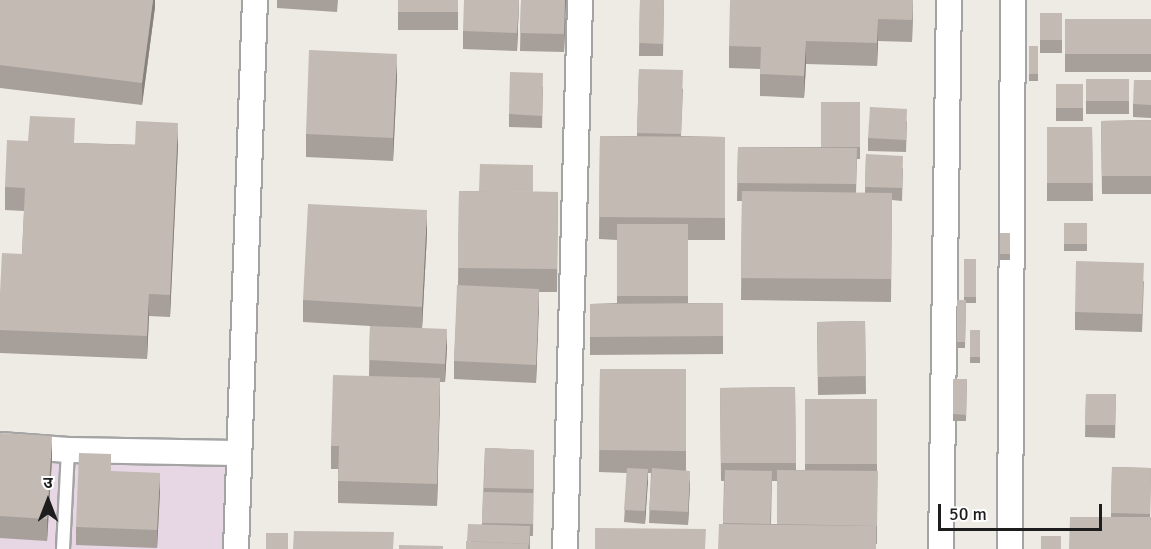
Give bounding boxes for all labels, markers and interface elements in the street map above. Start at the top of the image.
north arrow [18,471,78,531]
text: उ [43,473,53,493]
scale bar [941,492,1104,530]
text: 50 m [949,503,987,525]

